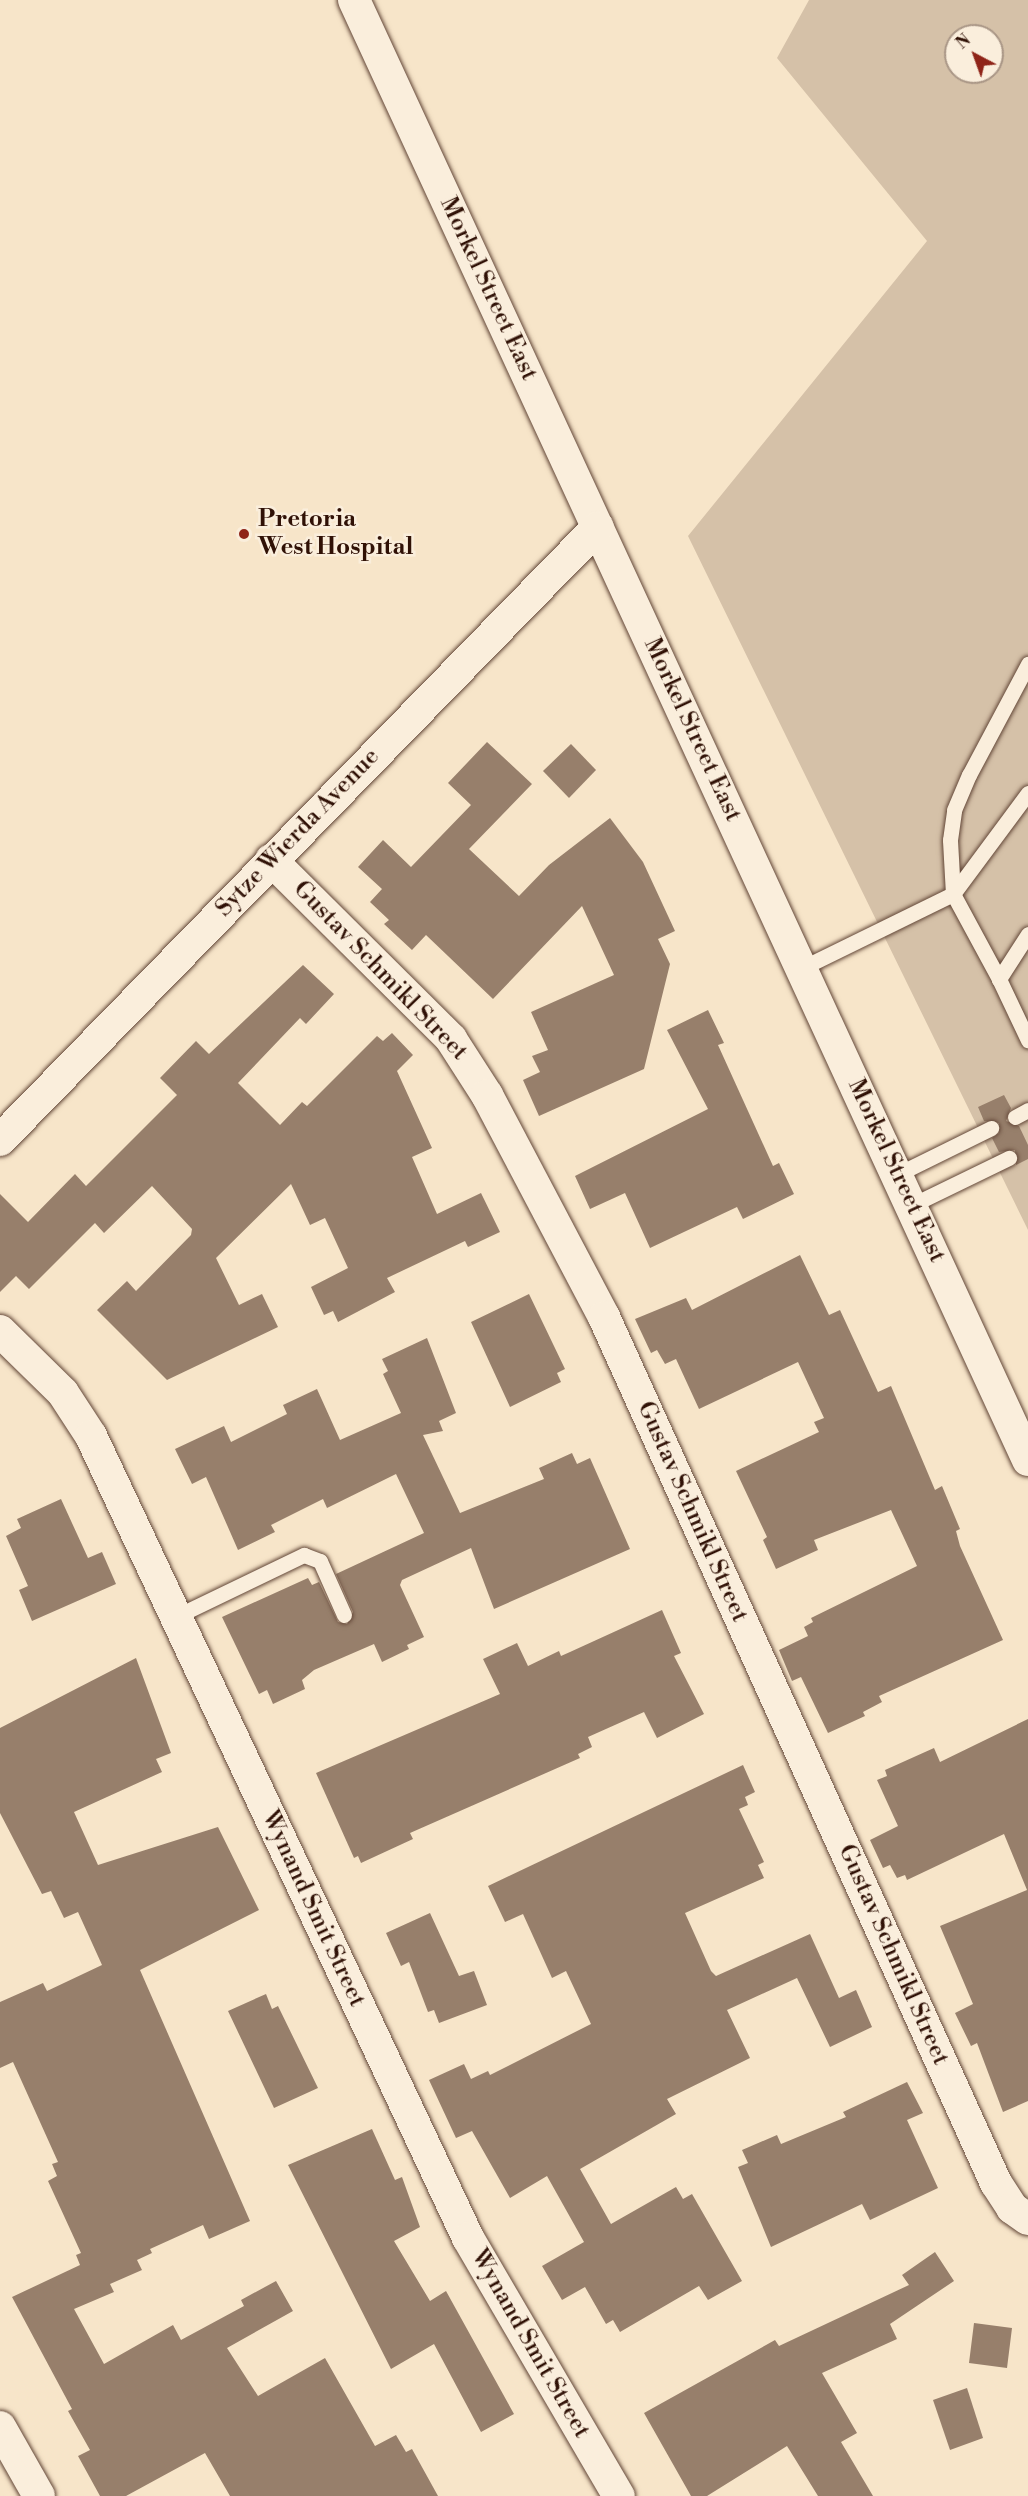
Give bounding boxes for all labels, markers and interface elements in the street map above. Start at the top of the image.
north arrow [944,24,1004,84]
text: N [952,30,975,54]
street label: Morkel Street East [433,193,543,385]
place label: Pretoria West Hospital [258,506,413,562]
marker: Pretoria West Hospital [235,525,253,543]
street label: Morkel Street East [637,634,747,826]
street label: Sytze Wierda Avenue [210,743,386,923]
street label: Gustav Schmikl Street [287,875,473,1067]
street label: Morkel Street East [841,1075,951,1267]
street label: Gustav Schmikl Street [630,1397,754,1627]
street label: Wynand Smit Street [255,1806,371,2012]
street label: Gustav Schmikl Street [831,1840,955,2070]
street label: Wynand Smit Street [464,2244,596,2444]

